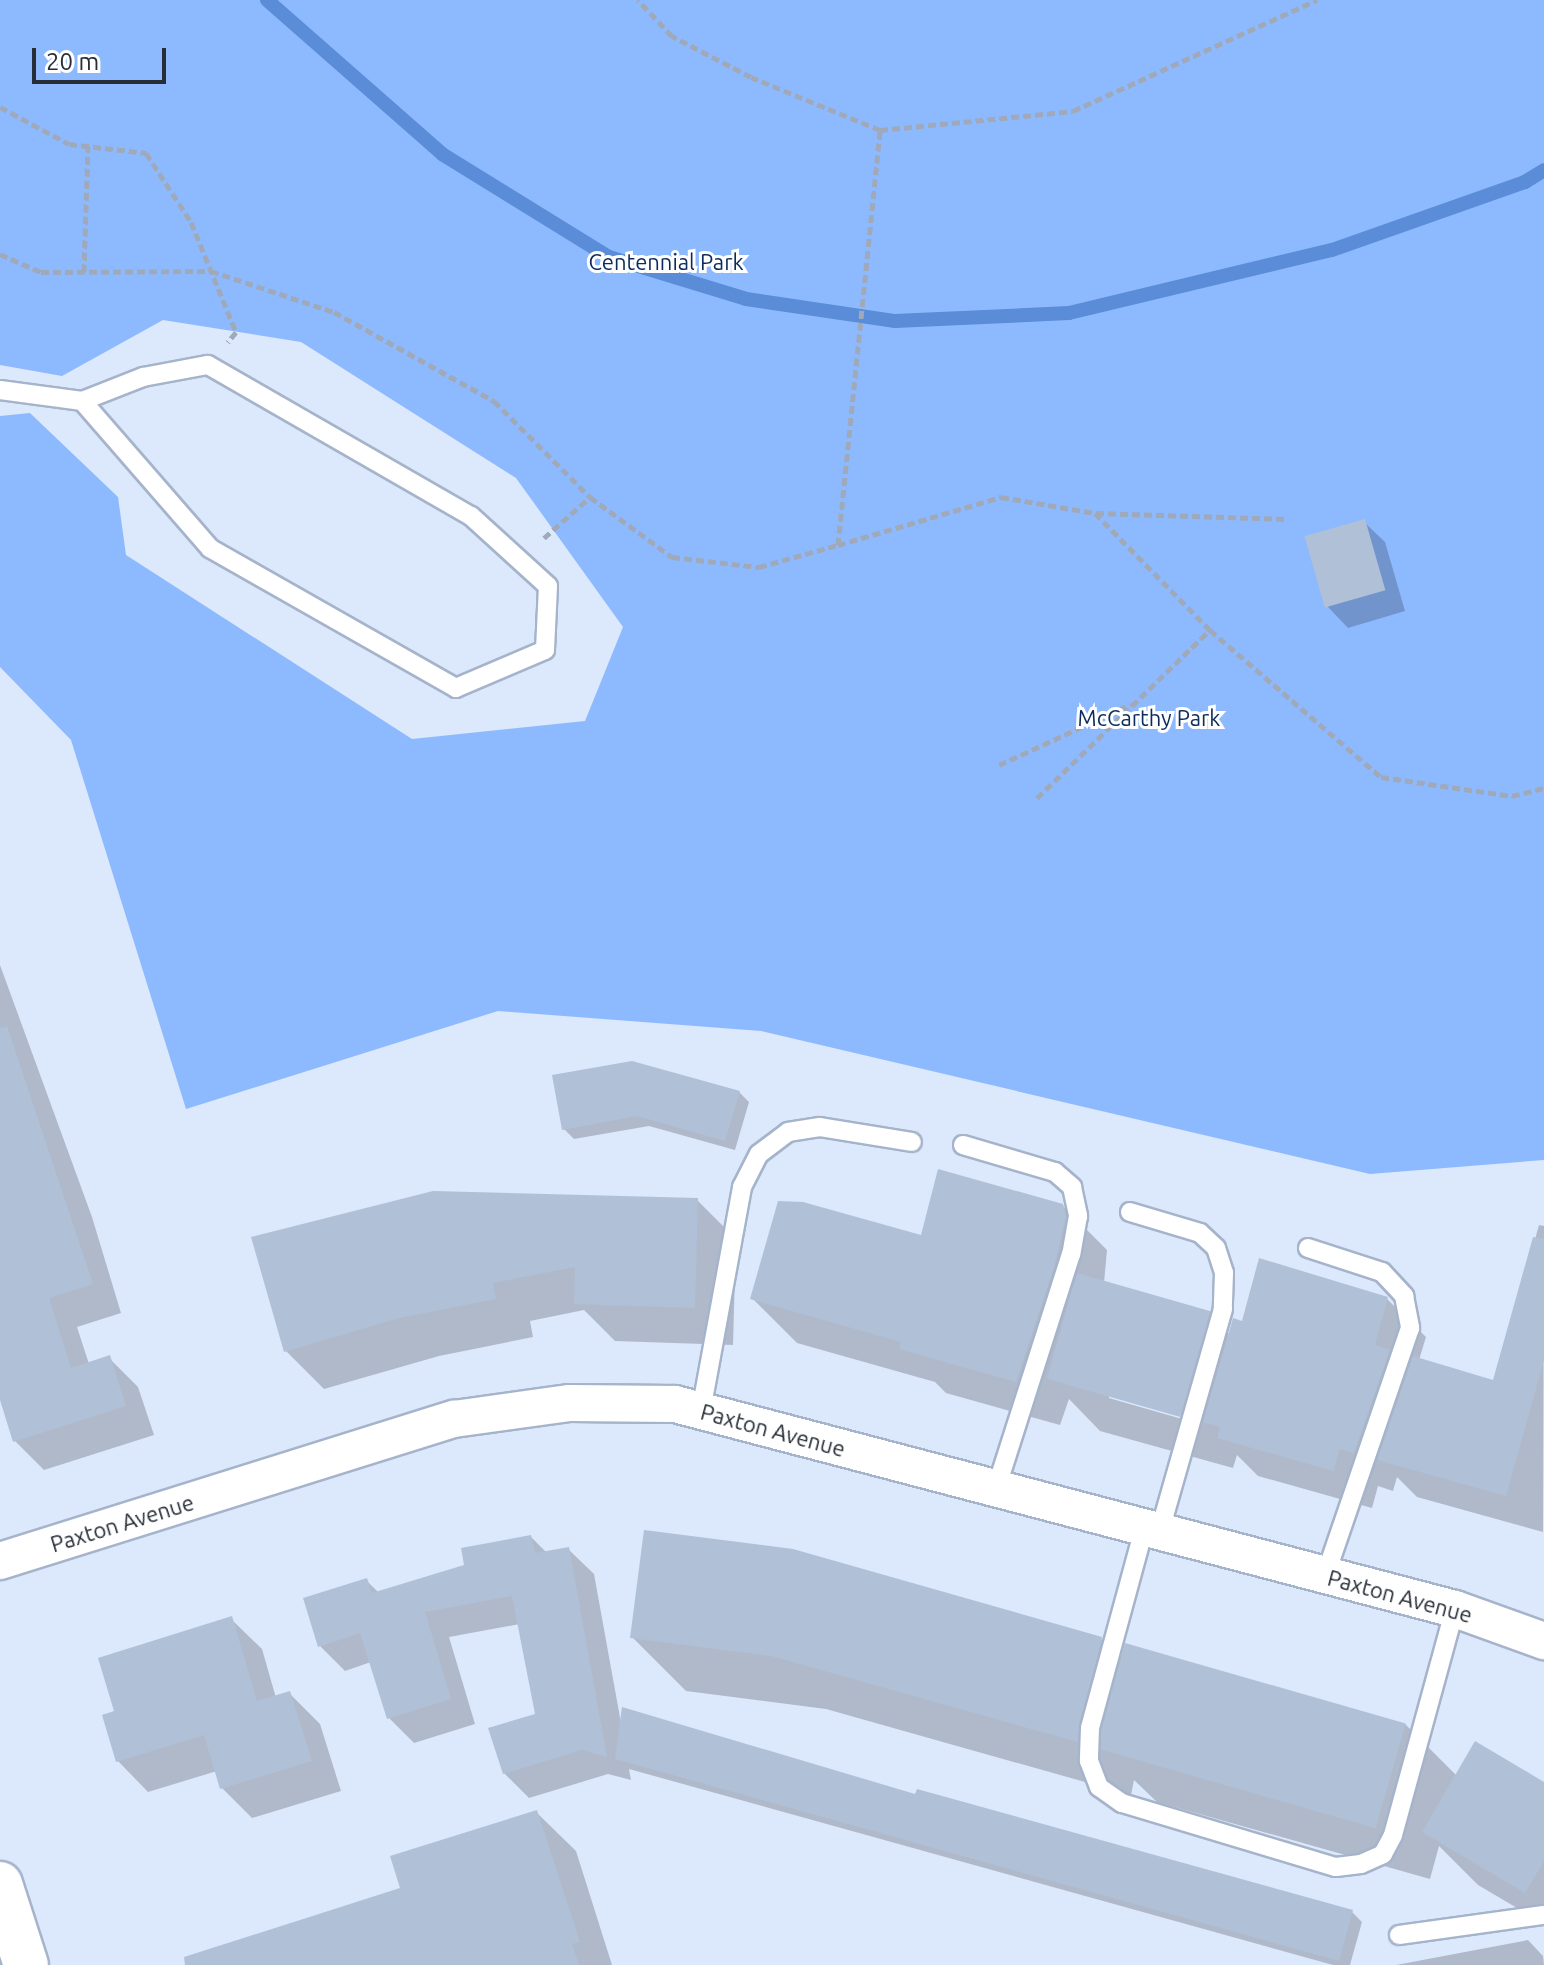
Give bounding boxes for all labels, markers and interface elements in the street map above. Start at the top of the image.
scale bar [36,32,170,82]
text: 20 m [46,48,99,75]
park label: Centennial Park [588,249,744,275]
park label: McCarthy Park [1078,705,1220,731]
street label: Paxton Avenue [698,1398,848,1462]
street label: Paxton Avenue [47,1489,197,1557]
street label: Paxton Avenue [1325,1564,1475,1628]

